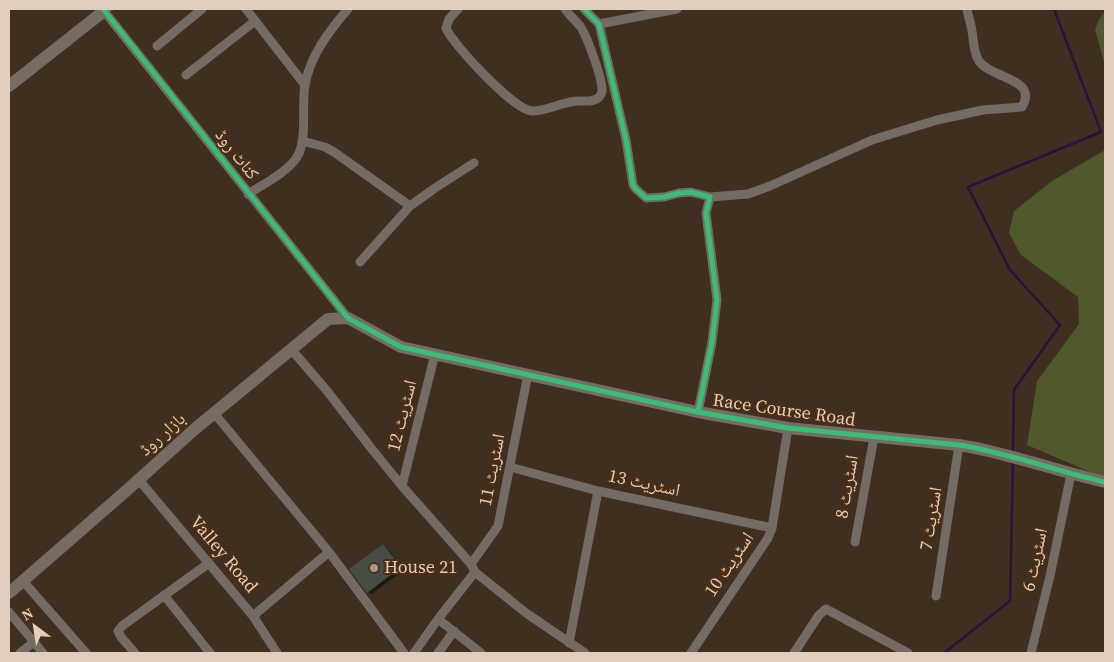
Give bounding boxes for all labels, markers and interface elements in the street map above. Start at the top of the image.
street label: کناٹ روڈ [210,125,262,185]
street label: اسٹریٹ 12 [384,378,422,454]
street label: Race Course Road [711,390,857,432]
street label: بازار روڈ [135,409,191,461]
street label: اسٹریٹ 11 [475,432,511,508]
street label: اسٹریٹ 8 [832,454,864,520]
street label: اسٹریٹ 13 [606,466,682,502]
street label: اسٹریٹ 7 [916,486,948,552]
street label: Valley Road [185,512,261,598]
street label: اسٹریٹ 6 [1019,526,1053,594]
street label: اسٹریٹ 10 [701,529,759,601]
place label: House 21 [384,557,457,579]
marker: House 21 [368,562,380,574]
north arrow [10,602,60,652]
text: N [18,603,37,625]

